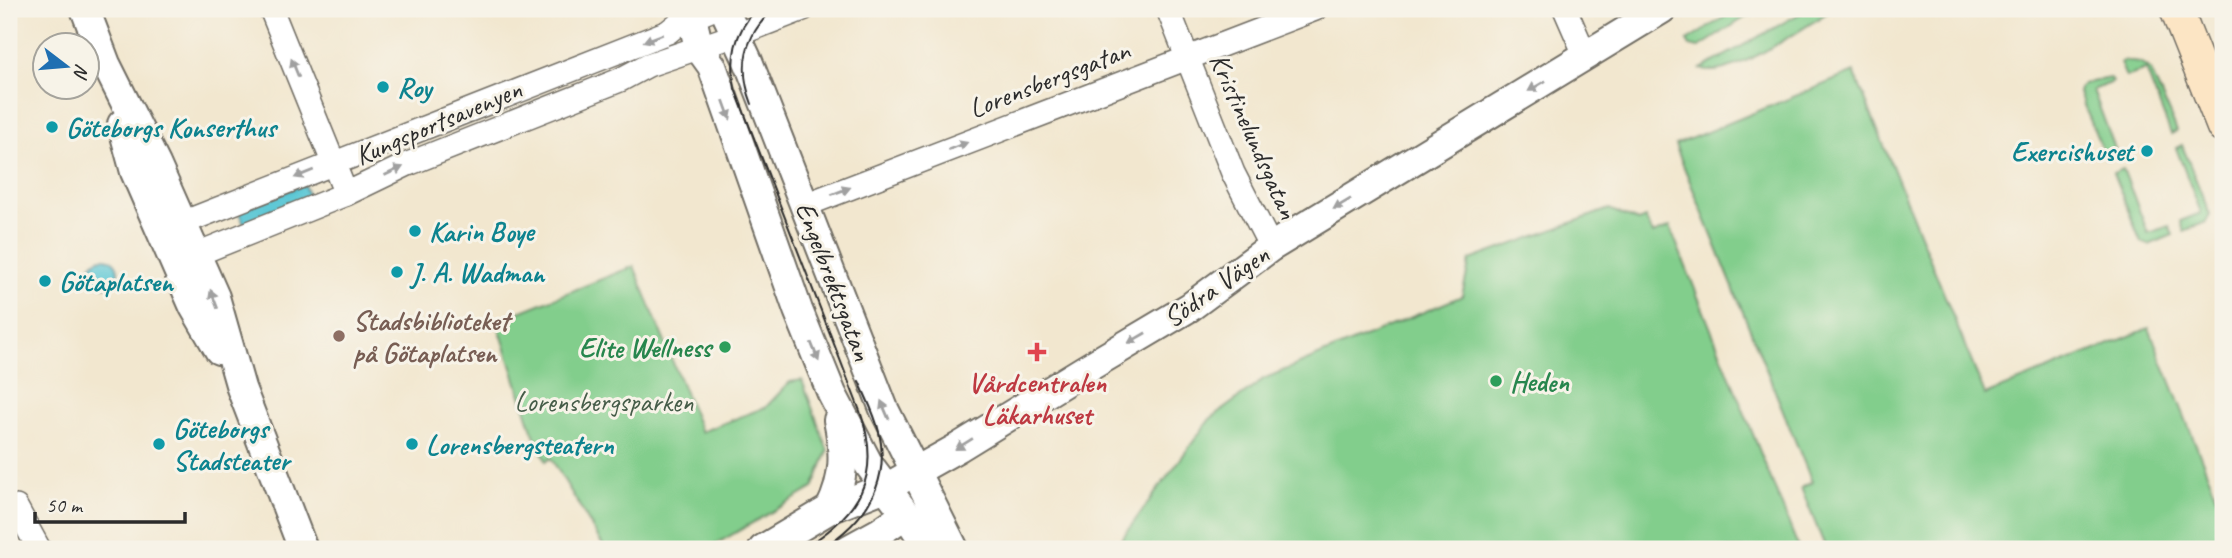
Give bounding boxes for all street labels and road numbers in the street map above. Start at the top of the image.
street label: Lorensbergsgatan [964,32,1136,126]
street label: Kristinelundsgatan [1202,48,1306,225]
street label: Kungsportsavenyen [349,71,527,173]
street label: Engelbrektsgatan [788,197,880,366]
street label: Södra Vägen [1156,237,1276,335]

